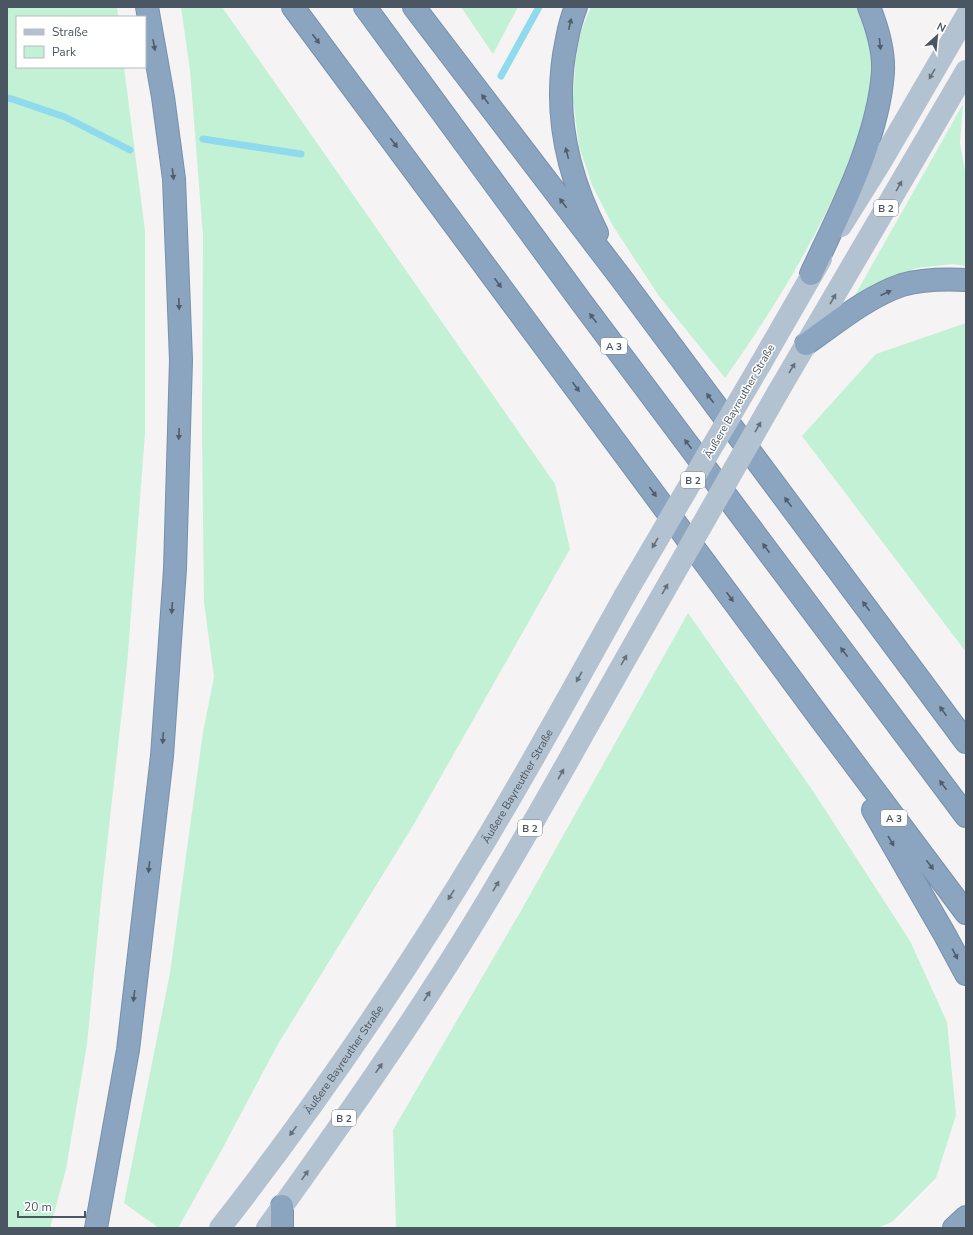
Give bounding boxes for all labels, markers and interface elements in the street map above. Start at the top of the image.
legend [16,16,146,68]
north arrow [917,16,957,56]
one-way arrow [568,18,574,30]
text: N [934,19,948,36]
text: Straße [52,24,88,40]
one-way arrow [312,33,320,44]
one-way arrow [877,38,884,50]
one-way arrow [151,39,157,52]
text: Park [52,44,77,60]
one-way arrow [929,68,936,80]
one-way arrow [480,94,489,105]
one-way arrow [390,137,398,148]
one-way arrow [564,147,570,159]
one-way arrow [170,168,176,180]
one-way arrow [895,180,902,192]
one-way arrow [559,197,568,208]
road number: B 2 [874,200,898,216]
one-way arrow [494,277,503,288]
one-way arrow [880,290,891,296]
one-way arrow [830,293,837,305]
one-way arrow [176,298,182,311]
one-way arrow [589,312,597,323]
road number: A 3 [601,338,627,354]
street label: Äußere Bayreuther Straße [701,341,778,461]
one-way arrow [789,362,796,374]
one-way arrow [571,382,580,393]
one-way arrow [706,393,714,403]
one-way arrow [754,421,761,433]
one-way arrow [176,428,182,441]
one-way arrow [684,439,692,449]
road number: B 2 [681,472,705,488]
one-way arrow [649,487,657,497]
one-way arrow [784,497,792,508]
one-way arrow [652,537,659,549]
one-way arrow [762,543,770,553]
one-way arrow [662,583,669,595]
one-way arrow [726,591,734,602]
one-way arrow [862,601,870,612]
one-way arrow [169,602,176,614]
one-way arrow [840,647,848,657]
one-way arrow [621,655,628,666]
one-way arrow [576,672,582,683]
one-way arrow [939,706,947,716]
street label: Äußere Bayreuther Straße [478,726,557,846]
one-way arrow [159,732,166,744]
one-way arrow [557,768,564,780]
one-way arrow [939,780,947,790]
road number: A 3 [881,810,907,826]
road number: B 2 [518,820,542,836]
one-way arrow [888,835,895,847]
one-way arrow [926,860,934,871]
one-way arrow [146,861,152,873]
one-way arrow [492,880,499,892]
one-way arrow [447,890,455,901]
one-way arrow [952,948,959,960]
one-way arrow [131,990,137,1002]
one-way arrow [423,991,430,1002]
street label: Äußere Bayreuther Straße [301,1002,387,1117]
one-way arrow [375,1063,383,1073]
road number: B 2 [332,1110,356,1126]
one-way arrow [289,1126,297,1137]
one-way arrow [301,1169,309,1180]
scale bar [18,1193,85,1219]
text: 20 m [24,1199,52,1215]

